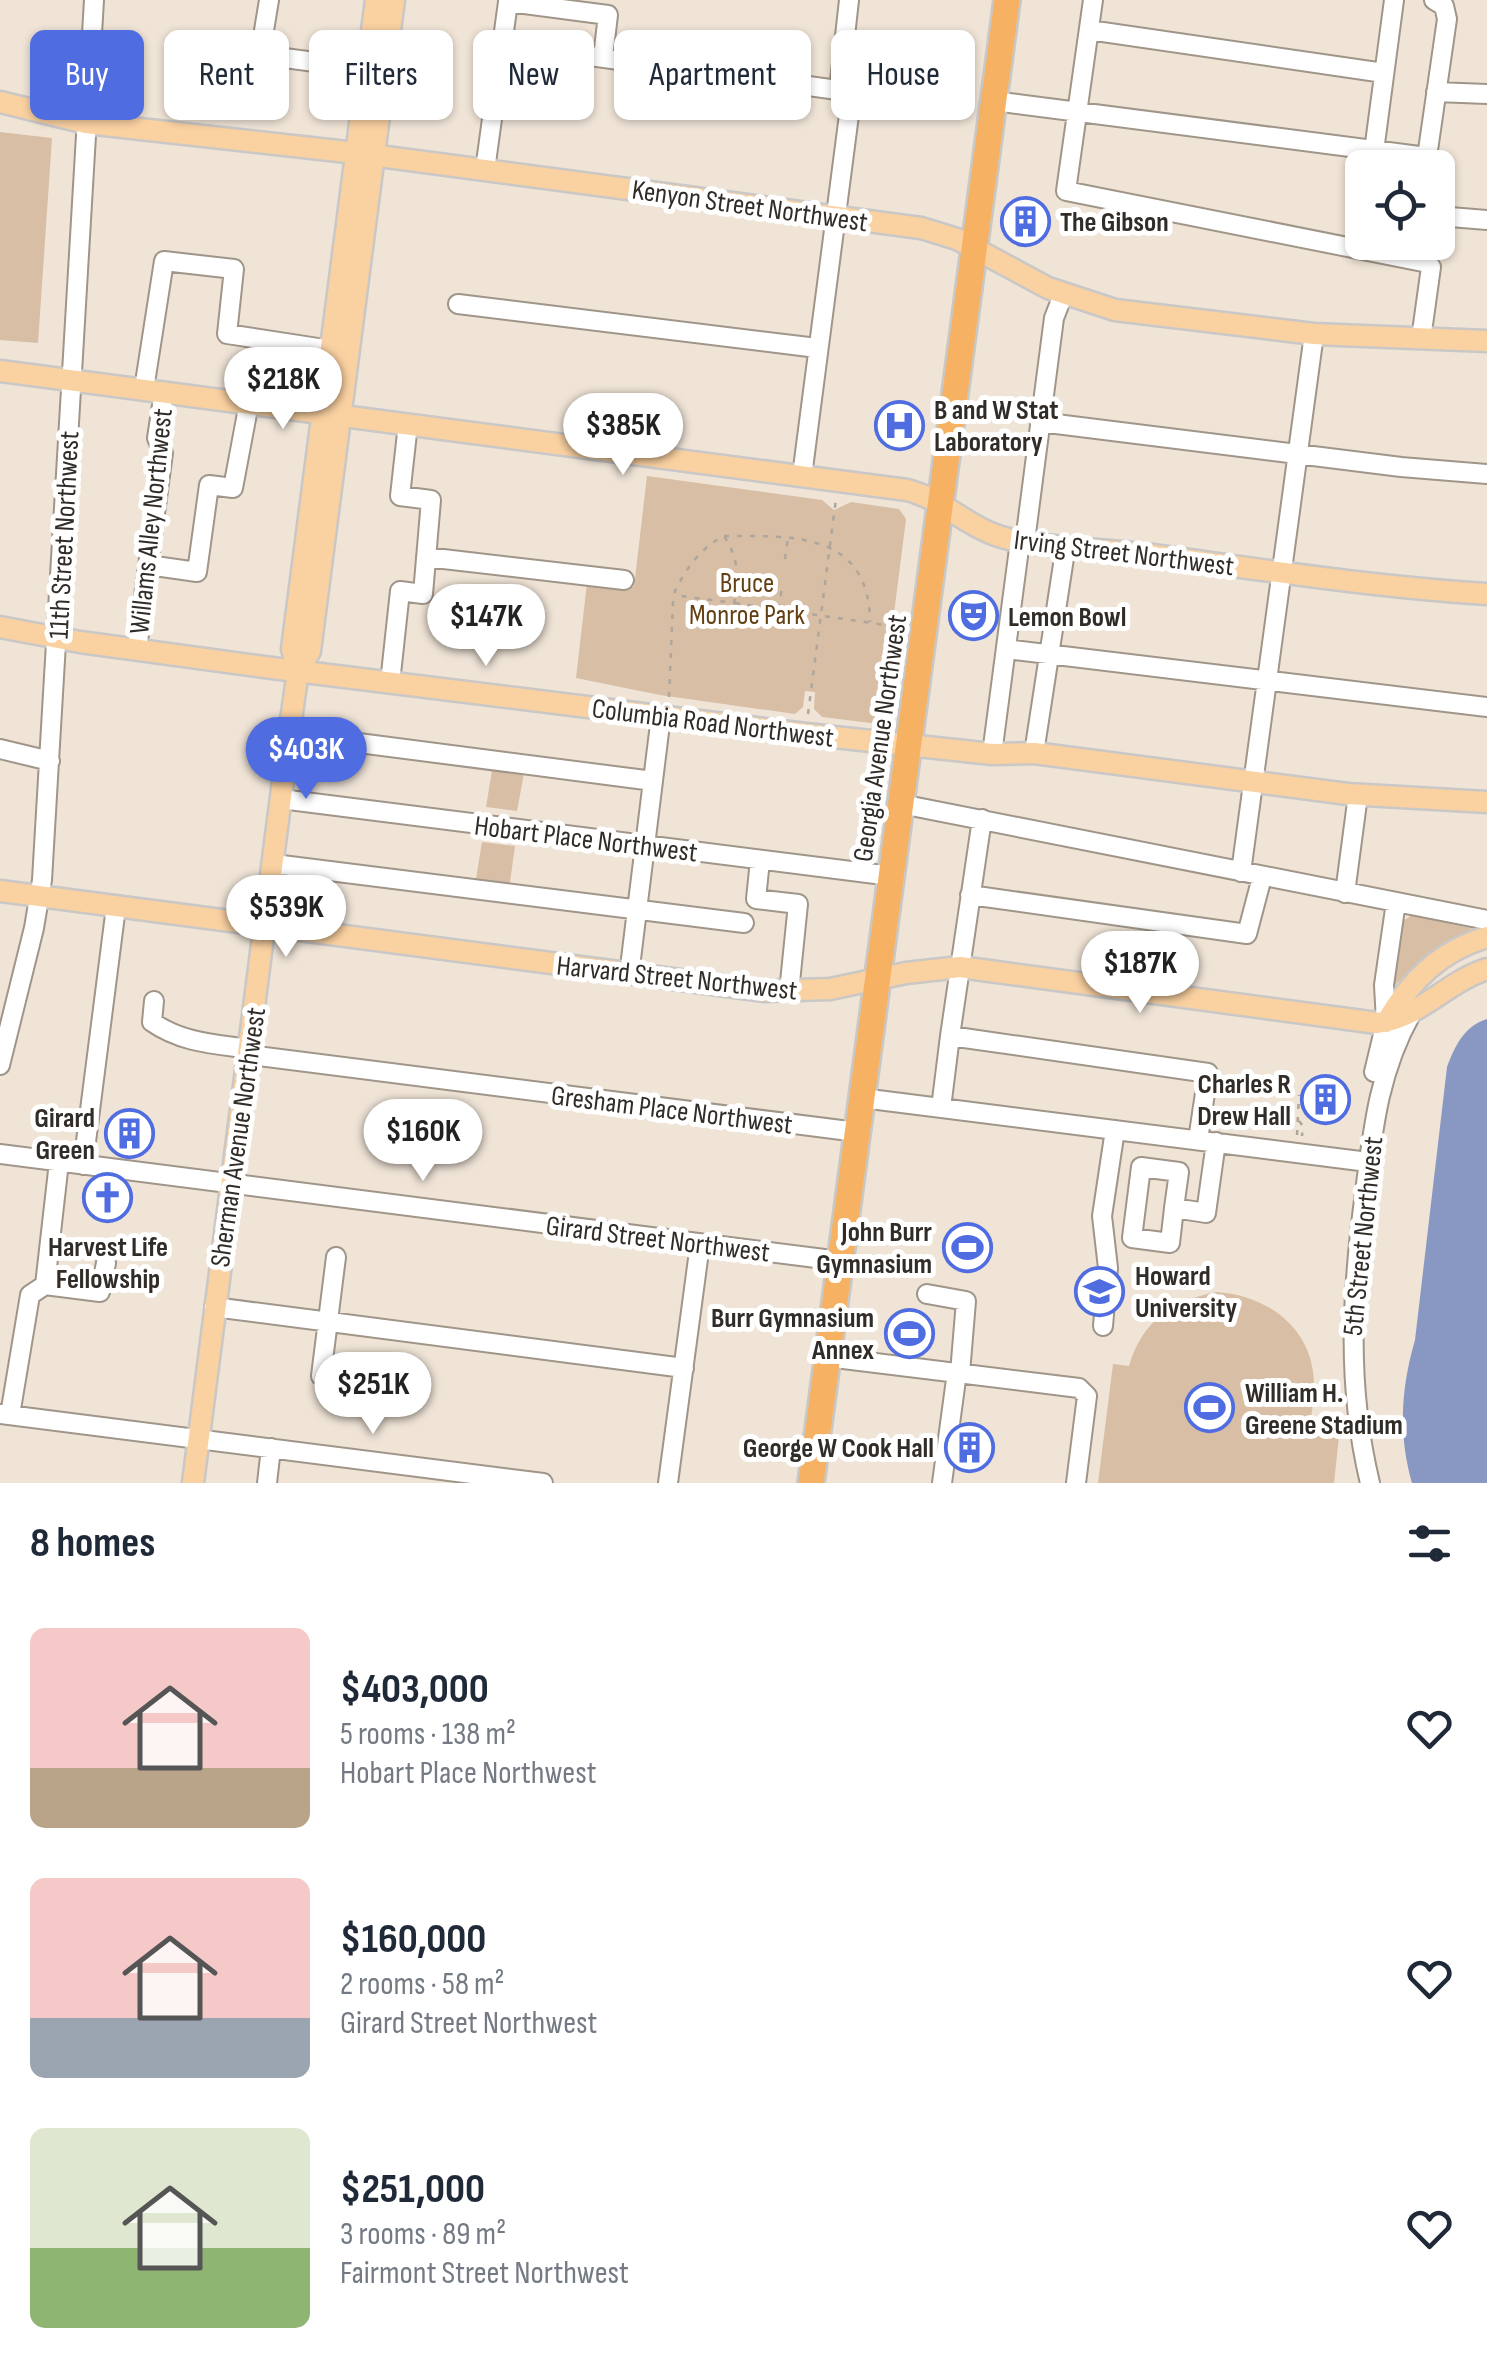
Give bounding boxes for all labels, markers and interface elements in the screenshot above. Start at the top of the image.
chip: Buy [30,30,144,120]
chip: Rent [164,30,289,120]
chip: Filters [309,30,453,120]
chip: New [473,30,594,120]
chip: Apartment [614,30,811,120]
chip: House [831,30,975,120]
map controls [1345,150,1455,260]
button: locate [1345,150,1455,260]
street label: Kenyon Street Northwest [630,174,870,239]
building icon: The Gibson [999,195,1051,247]
place label: The Gibson [1060,206,1169,239]
pin: $218K [213,347,353,432]
text: $218K [246,360,320,399]
pin: $385K [553,393,693,478]
place label: B and W Stat Laboratory [934,394,1059,459]
hospital icon: B and W Stat Laboratory [873,399,925,451]
text: $385K [585,406,661,445]
street label: Willams Alley Northwest [123,407,180,635]
street label: 11th Street Northwest [43,430,86,640]
street label: Irving Street Northwest [1012,524,1236,583]
park label: Bruce Monroe Park [689,567,805,632]
pin: $147K [416,584,556,669]
theatre icon: Lemon Bowl [947,590,999,642]
text: $147K [449,597,523,636]
place label: Lemon Bowl [1008,601,1126,634]
street label: Georgia Avenue Northwest [847,613,914,864]
street label: Columbia Road Northwest [590,692,836,755]
pin: $403K [236,717,376,802]
text: $403K [268,730,344,769]
street label: Hobart Place Northwest [472,809,699,870]
pin: $539K [216,875,356,960]
text: $539K [248,888,324,927]
pin: $187K [1070,931,1210,1016]
text: $187K [1103,944,1177,983]
street label: Harvard Street Northwest [555,949,799,1008]
street label: Sherman Avenue Northwest [204,1005,273,1269]
place label: Charles R Drew Hall [1197,1068,1291,1133]
building icon: Charles R Drew Hall [1300,1073,1352,1125]
street label: Gresham Place Northwest [549,1079,794,1142]
pin: $160K [353,1099,493,1184]
place label: Girard Green [34,1102,95,1167]
building icon: Girard Green [104,1107,156,1159]
text: $160K [386,1112,461,1151]
street label: 5th Street Northwest [1337,1135,1390,1337]
church icon: Harvest Life Fellowship [82,1172,134,1224]
street label: Girard Street Northwest [544,1209,772,1270]
place label: John Burr Gymnasium [816,1216,932,1281]
sports icon: John Burr Gymnasium [941,1221,993,1273]
place label: Harvest Life Fellowship [48,1231,168,1296]
place label: Howard University [1135,1260,1238,1325]
school or university icon: Howard University [1074,1265,1126,1317]
place label: Burr Gymnasium Annex [711,1302,874,1367]
sports icon: Burr Gymnasium Annex [883,1307,935,1359]
pin: $251K [303,1352,443,1437]
text: $251K [336,1365,410,1404]
place label: William H. Greene Stadium [1245,1377,1403,1442]
sports icon: William H. Greene Stadium [1184,1382,1236,1434]
building icon: George W Cook Hall [943,1421,995,1473]
place label: George W Cook Hall [743,1432,934,1465]
icon: filters [1402,1516,1457,1571]
text: 8 homes [30,1518,155,1569]
text: $403,000 [340,1664,489,1715]
icon: home [110,1668,230,1788]
icon: heart [1402,1701,1457,1756]
text: 5 rooms · 138 m² [340,1715,516,1754]
text: Hobart Place Northwest [340,1754,596,1793]
text: $160,000 [340,1914,486,1965]
icon: home [110,1918,230,2038]
icon: heart [1402,1951,1457,2006]
text: 2 rooms · 58 m² [340,1965,505,2004]
text: Girard Street Northwest [340,2004,597,2043]
text: $251,000 [340,2164,485,2215]
icon: home [110,2168,230,2288]
icon: heart [1402,2201,1457,2256]
text: 3 rooms · 89 m² [340,2215,506,2254]
text: Fairmont Street Northwest [340,2254,629,2293]

